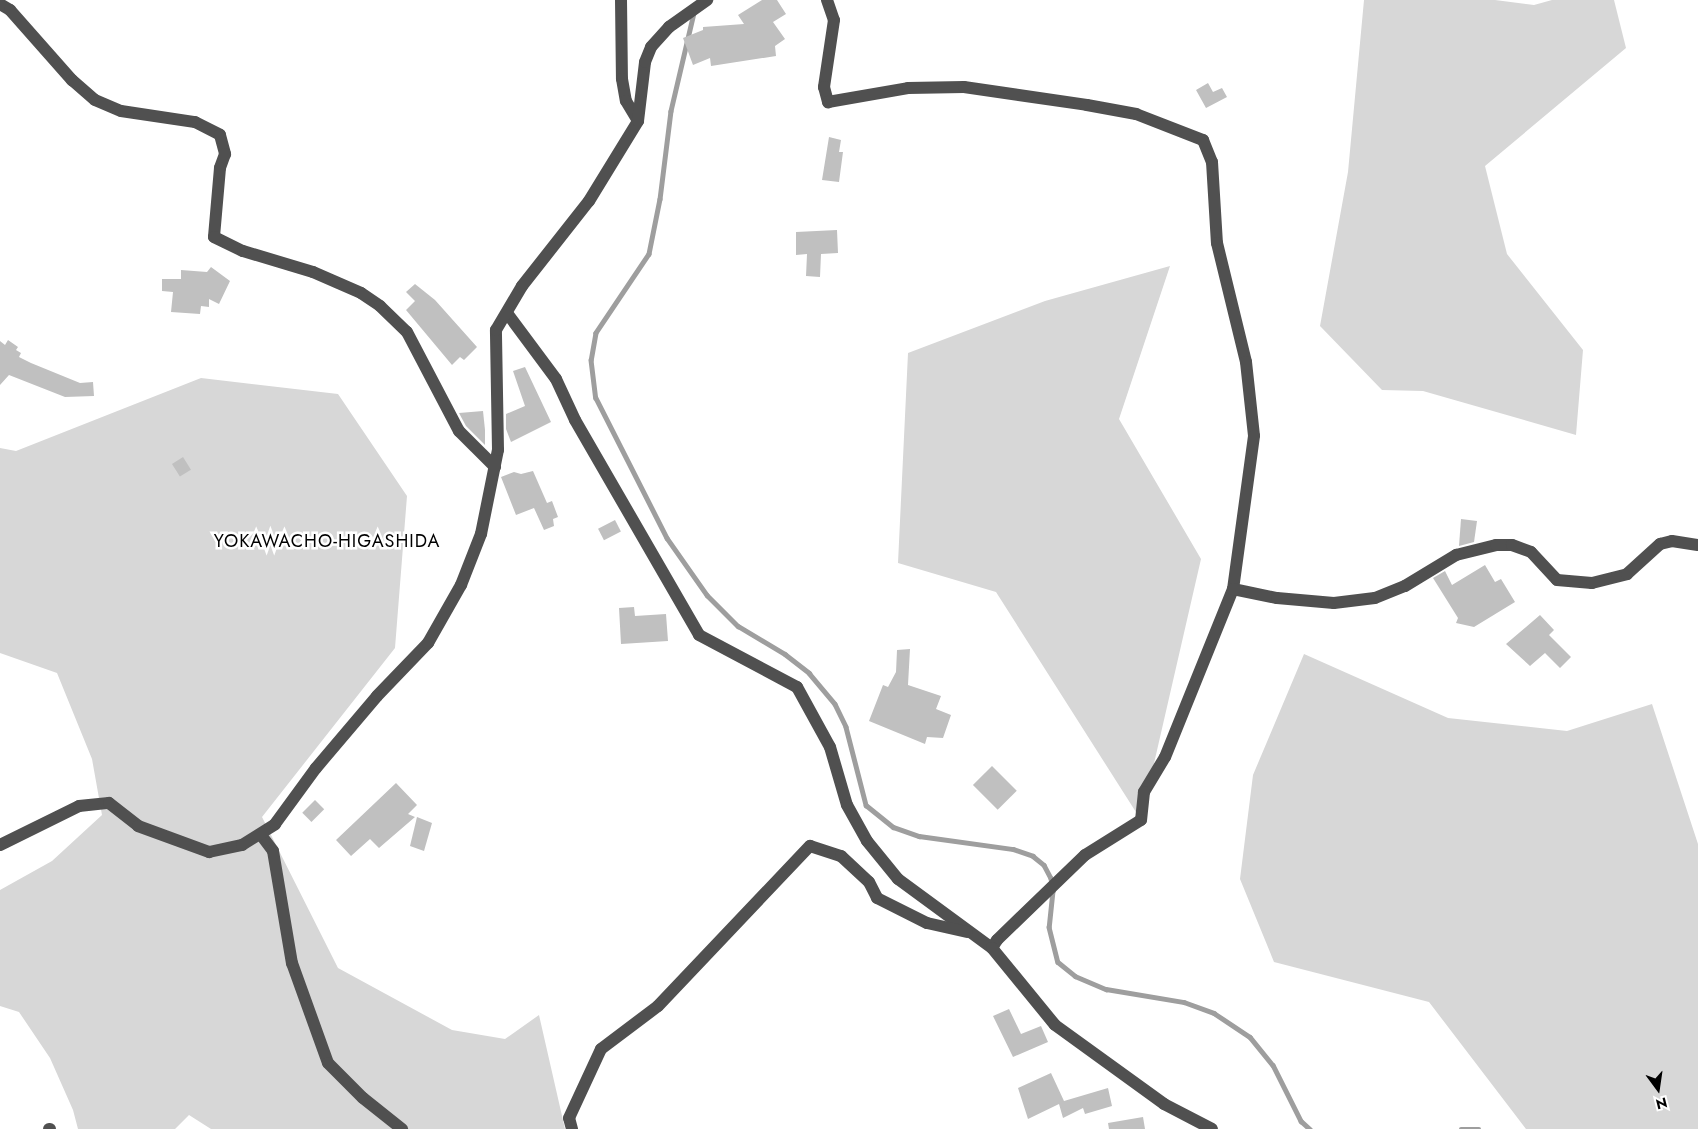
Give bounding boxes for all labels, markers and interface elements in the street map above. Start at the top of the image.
district label: YOKAWACHO-HIGASHIDA [211,530,443,552]
north arrow [1633,1064,1683,1114]
text: N [1654,1093,1669,1115]

